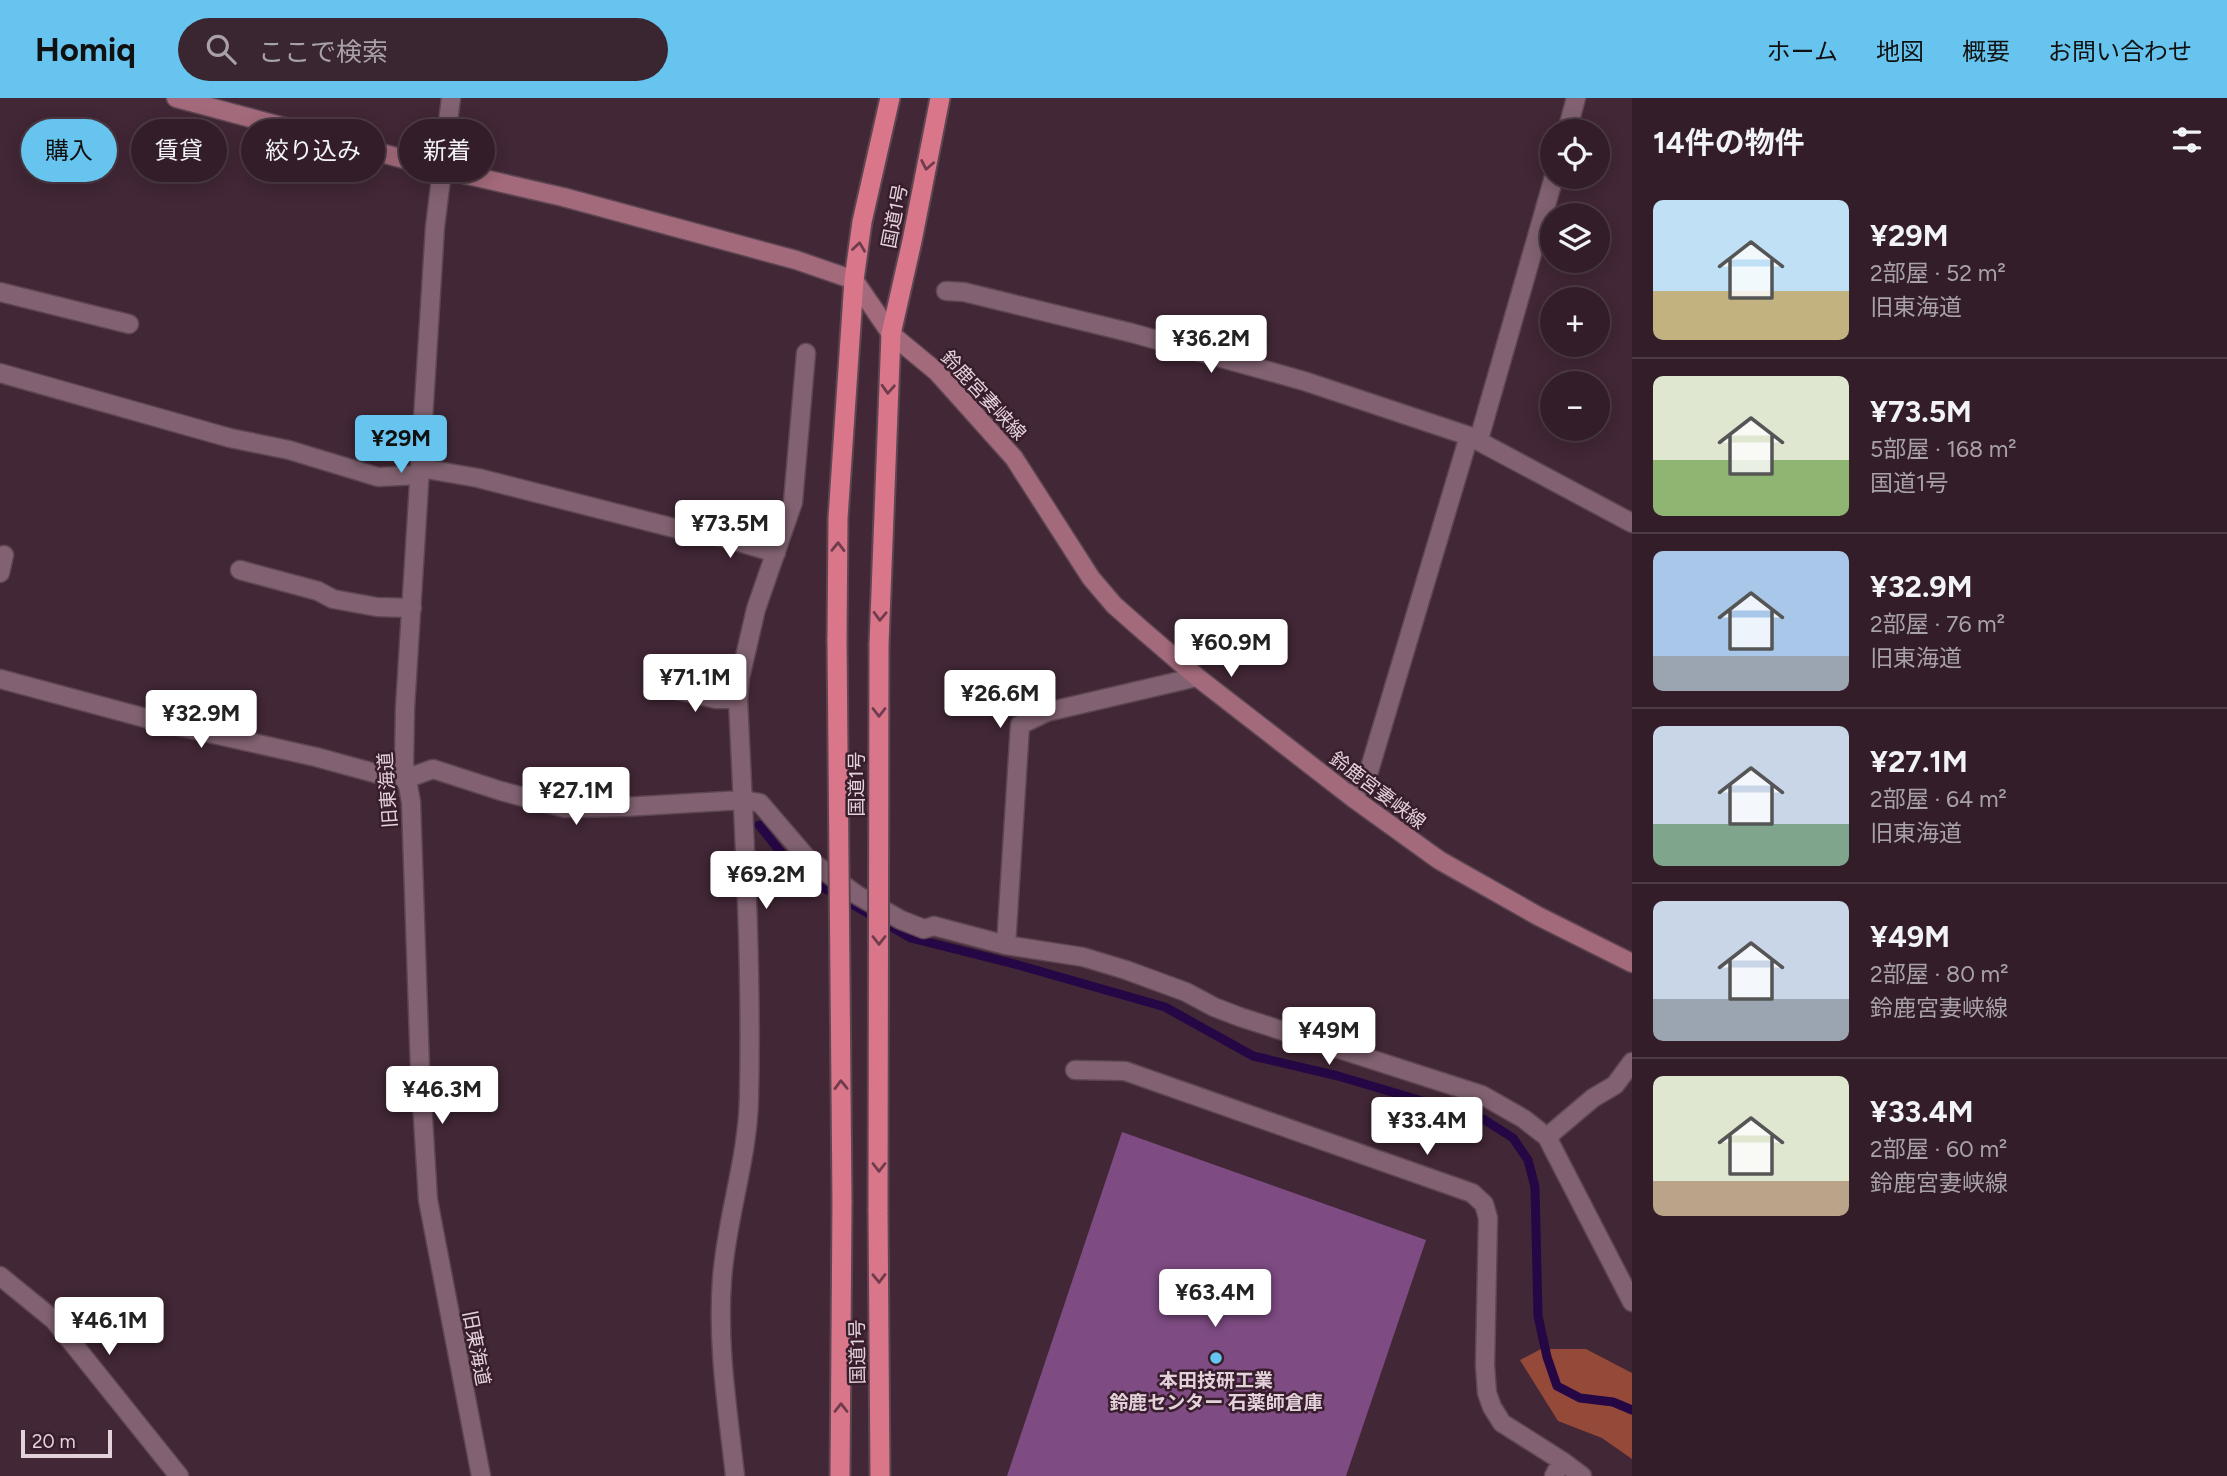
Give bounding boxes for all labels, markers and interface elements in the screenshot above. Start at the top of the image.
search box [178,18,668,81]
text: Homiq [35,30,136,69]
icon: search [202,30,240,68]
text: ここで検索 [258,36,388,68]
text: ホーム [1767,37,1838,66]
text: 地図 [1876,37,1924,66]
text: 概要 [1962,37,2010,66]
text: お問い合わせ [2048,37,2192,66]
chip: 購入 [21,119,117,182]
chip: 賃貸 [131,119,227,182]
chip: 絞り込み [241,119,385,182]
chip: 新着 [399,119,495,182]
map controls [1540,119,1610,441]
button: locate [1540,119,1610,189]
icon: filters [2168,121,2206,159]
text: 14件の物件 [1653,124,1805,161]
one-way arrow [920,159,935,171]
street label: 国道1号 [877,182,912,250]
button: layers [1540,203,1610,273]
text: ¥29M [1870,217,1948,254]
icon: home [1709,228,1793,312]
one-way arrow [851,241,866,253]
text: 2部屋 · 52 m² [1870,259,2006,287]
button: + [1540,287,1610,357]
text: 旧東海道 [1870,293,1962,321]
pin: ¥36.2M [1154,316,1268,375]
text: ¥36.2M [1172,324,1250,352]
street label: 鈴鹿宮妻峡線 [936,346,1031,445]
button: − [1540,371,1610,441]
one-way arrow [881,383,896,394]
text: ¥73.5M [1870,393,1972,430]
icon: home [1709,404,1793,488]
pin: ¥29M [360,416,442,475]
text: ¥29M [371,424,431,452]
text: 5部屋 · 168 m² [1870,435,2017,463]
text: 国道1号 [1870,469,1949,497]
pin: ¥73.5M [673,500,787,560]
text: ¥73.5M [691,509,769,537]
one-way arrow [830,542,846,552]
text: ¥32.9M [1870,568,1972,605]
icon: home [1709,579,1793,663]
text: 2部屋 · 76 m² [1870,610,2005,638]
one-way arrow [872,611,888,622]
pin: ¥60.9M [1174,620,1288,679]
text: ¥60.9M [1191,628,1271,656]
text: 旧東海道 [1870,644,1962,672]
pin: ¥71.1M [638,654,752,714]
text: ¥71.1M [659,663,731,691]
pin: ¥26.6M [943,670,1057,730]
text: ¥26.6M [960,679,1040,707]
pin: ¥32.9M [144,690,258,750]
text: ¥32.9M [162,699,240,727]
one-way arrow [871,708,887,718]
text: ¥27.1M [1870,743,1968,780]
street label: 鈴鹿宮妻峡線 [1325,747,1430,834]
street label: 旧東海道 [373,751,402,829]
street label: 国道1号 [845,752,868,816]
icon: home [1709,754,1793,838]
pin: ¥27.1M [519,768,633,827]
text: ¥27.1M [539,776,613,804]
text: 2部屋 · 64 m² [1870,785,2007,813]
text: 旧東海道 [1870,819,1962,847]
pin: ¥69.2M [709,852,823,911]
text: ¥69.2M [726,860,806,888]
text: ¥49M [1870,918,1950,955]
icon: home [1709,929,1793,1013]
one-way arrow [871,935,887,946]
text: 2部屋 · 80 m² [1870,960,2008,988]
text: 鈴鹿宮妻峡線 [1870,994,2008,1022]
pin: ¥49M [1288,1007,1370,1067]
text: ¥49M [1298,1016,1360,1044]
pin: ¥46.3M [385,1066,499,1126]
text: ¥46.3M [402,1075,482,1103]
one-way arrow [833,1079,849,1090]
text: ¥33.4M [1870,1093,1973,1130]
pin: ¥33.4M [1370,1098,1484,1157]
icon: home [1709,1104,1793,1188]
text: ¥33.4M [1387,1106,1467,1134]
text: 2部屋 · 60 m² [1870,1135,2007,1163]
one-way arrow [871,1163,887,1173]
text: 鈴鹿宮妻峡線 [1870,1169,2008,1197]
pin: ¥63.4M [1158,1270,1272,1329]
one-way arrow [871,1274,887,1284]
text: ¥63.4M [1175,1278,1255,1306]
pin: ¥46.1M [52,1298,166,1357]
text: ¥46.1M [71,1306,147,1334]
street label: 旧東海道 [458,1309,495,1388]
street label: 国道1号 [845,1319,870,1385]
marker: 本田技研工業 鈴鹿センター 石薬師倉庫 [1208,1350,1224,1366]
place label: 本田技研工業 鈴鹿センター 石薬師倉庫 [1109,1369,1323,1414]
one-way arrow [833,1402,849,1413]
scale bar [21,1427,112,1459]
text: 20 m [32,1430,76,1453]

